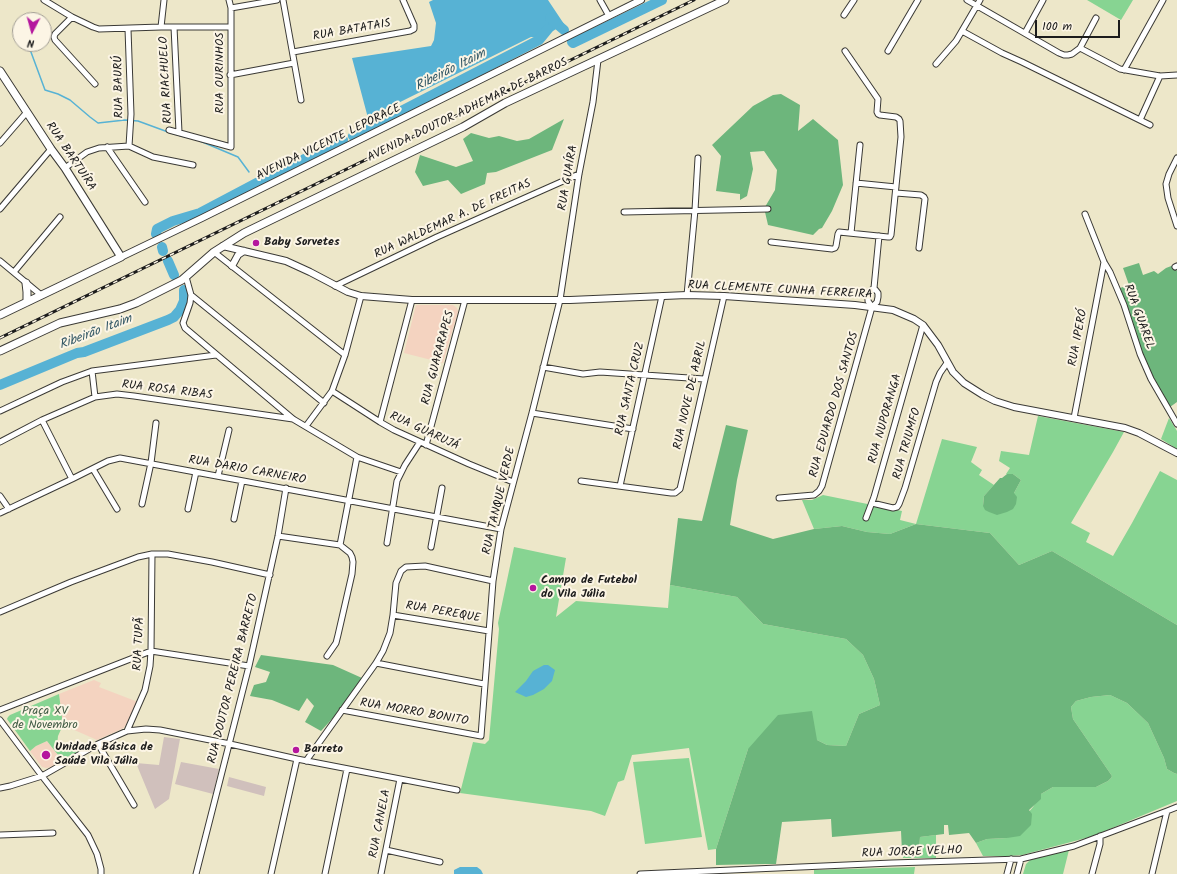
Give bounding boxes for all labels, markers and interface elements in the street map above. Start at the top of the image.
north arrow [12,12,52,52]
scale bar [1037,12,1122,38]
street label: RUA BATATAIS [312,17,392,45]
text: 100 m [1042,17,1072,36]
street label: RUA OURINHOS [214,32,228,114]
text: N [26,34,35,52]
street label: RUA RIACHUELO [158,36,176,124]
water label: Ribeirão Itaim [413,47,489,95]
street label: RUA BAURÚ [112,56,128,118]
street label: AVENIDA DOUTOR ADHEMAR DE BARROS [365,56,571,166]
street label: AVENIDA VICENTE LEPORACE [254,102,404,184]
street label: RUA BARTUÍRA [42,120,98,194]
street label: RUA GUAÍRA [556,144,582,212]
street label: RUA WALDEMAR A. DE FREITAS [372,177,534,263]
place label: Baby Sorvetes [264,236,340,250]
marker: Baby Sorvetes [251,238,261,248]
street label: RUA CLEMENTE CUNHA FERREIRA [687,279,873,303]
street label: RUA GUAREL [1119,282,1157,352]
street label: RUA IPERÓ [1066,308,1092,368]
street label: RUA GUARARAPES [420,309,458,407]
water label: Ribeirão Itaim [57,312,135,354]
street label: RUA EDUARDO DOS SANTOS [807,331,863,479]
street label: RUA NOVE DE ABRIL [671,339,711,451]
street label: RUA SANTA CRUZ [613,341,649,437]
street label: RUA NUPORANGA [866,373,906,465]
street label: RUA ROSA RIBAS [121,378,213,404]
street label: RUA TRIUMFO [891,407,925,481]
street label: RUA GUARUJÁ [387,410,461,454]
street label: RUA TANQUE VERDE [481,446,519,556]
street label: RUA DARIO CARNEIRO [187,454,307,488]
place label: Campo de Futebol do Vila Júlia [541,574,637,602]
marker: Campo de Futebol do Vila Júlia [528,583,538,593]
street label: RUA DOUTOR PEREIRA BARRETO [206,593,262,765]
street label: RUA PEREQUE [404,599,482,627]
street label: RUA TUPÃ [131,617,149,671]
street label: RUA MORRO BONITO [359,696,469,730]
park label: Praça XV de Novembro [12,705,78,733]
place label: Unidade Básica de Saúde Vila Júlia [55,741,153,769]
place label: Barreto [304,743,343,757]
marker: Barreto [291,745,301,755]
marker: Unidade Básica de Saúde Vila Júlia [40,749,52,761]
street label: RUA CANELA [367,788,395,860]
street label: RUA JORGE VELHO [861,844,963,862]

